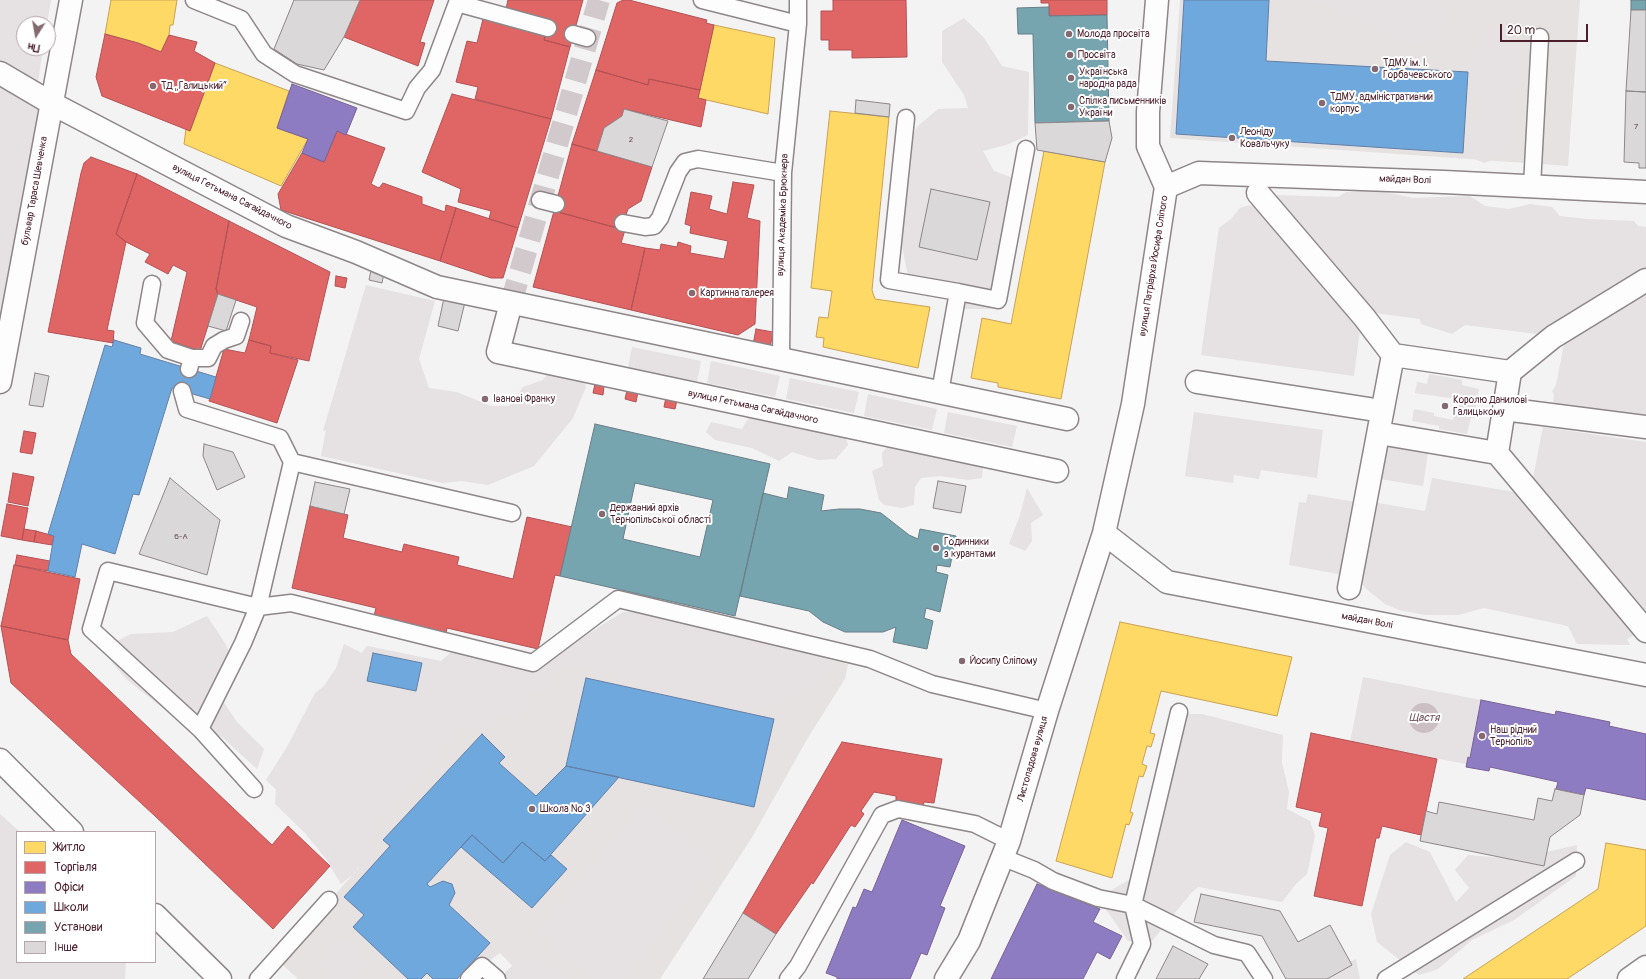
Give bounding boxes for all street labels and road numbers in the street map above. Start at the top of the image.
street label: бульвар Тараса Шевченка [19,135,51,247]
street label: вулиця Академіка Брюкнера [775,154,791,276]
street label: вулиця Гетьмана Сагайдачного [170,161,294,233]
street label: майдан Волі [1379,173,1431,187]
street label: вулиця Патріарха Йосифа Сліпого [1137,195,1171,337]
street label: вулиця Гетьмана Сагайдачного [687,387,819,427]
street label: майдан Волі [1340,610,1394,632]
street label: Листопадова вулиця [1015,715,1051,803]

